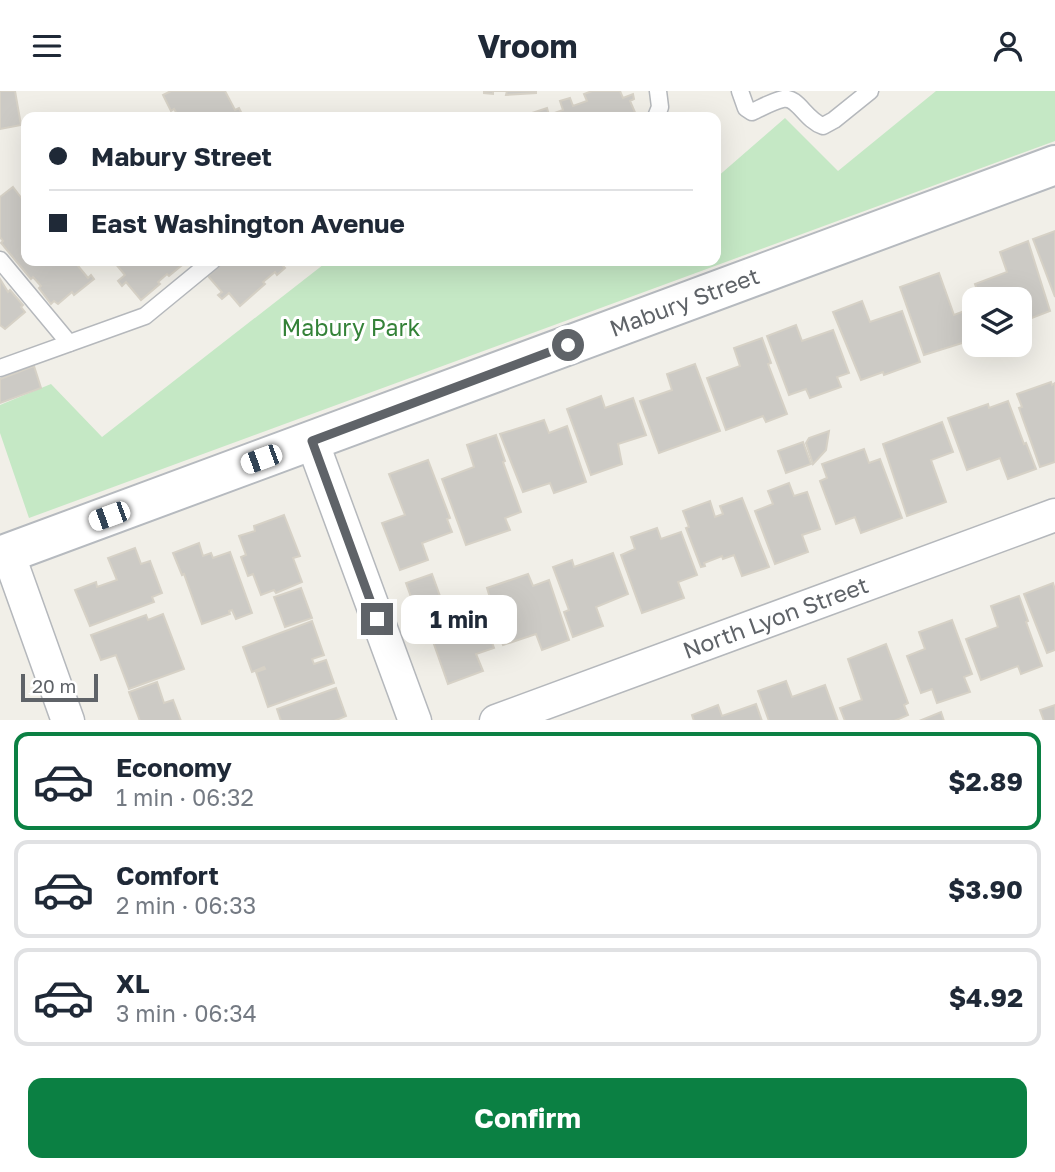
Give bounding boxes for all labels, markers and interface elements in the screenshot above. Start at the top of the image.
icon: menu [28,27,66,65]
text: Vroom [478,27,578,65]
icon: person [989,27,1027,65]
text: Mabury Street [91,141,272,172]
text: East Washington Avenue [91,208,405,239]
street label: Mabury Street [606,261,763,342]
map controls [962,287,1032,357]
button: layers [962,287,1032,357]
park label: Mabury Park [282,313,420,341]
route start [552,329,584,361]
car [238,442,285,476]
car [86,499,133,533]
street label: North Lyon Street [679,570,872,664]
callout: 1 min [402,595,517,643]
route end [361,603,393,635]
text: 1 min [430,605,488,633]
scale bar [21,671,98,703]
text: 20 m [32,674,76,697]
icon: car [32,750,95,813]
text: Economy [116,752,232,783]
text: $2.89 [948,766,1023,797]
text: 1 min · 06:32 [116,783,254,811]
icon: car [32,858,95,921]
text: Comfort [116,860,219,891]
text: $3.90 [948,874,1023,905]
text: 2 min · 06:33 [116,891,256,919]
icon: car [32,966,95,1029]
text: XL [116,968,150,999]
text: $4.92 [949,982,1023,1013]
text: 3 min · 06:34 [116,999,257,1027]
button: Confirm [28,1078,1027,1158]

